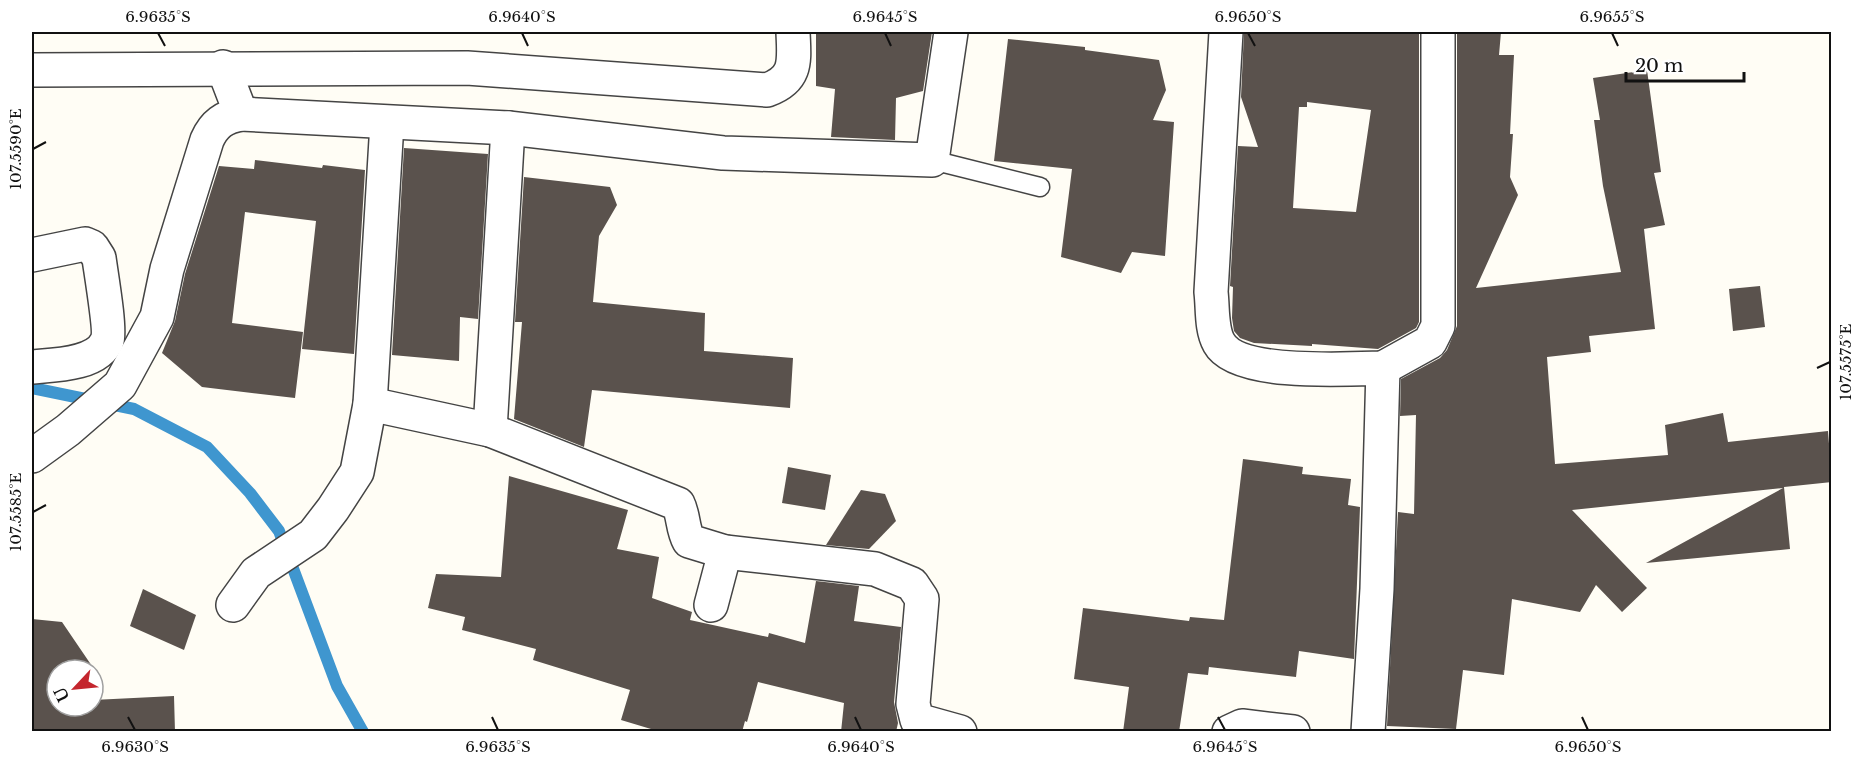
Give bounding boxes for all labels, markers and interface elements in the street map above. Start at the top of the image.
text: 6.9635°S [125,7,191,26]
text: 6.9640°S [488,7,556,26]
text: 6.9645°S [852,7,918,26]
text: 6.9650°S [1214,7,1282,26]
text: 6.9655°S [1580,7,1644,26]
scale bar [1626,45,1744,83]
text: 20 m [1635,55,1683,77]
text: 107.5590°E [6,108,25,190]
text: 107.5575°E [1836,323,1855,400]
text: 107.5585°E [6,473,25,551]
north arrow [45,658,105,718]
text: U [49,684,74,705]
text: 6.9630°S [101,737,169,756]
text: 6.9635°S [465,737,531,756]
text: 6.9640°S [827,737,895,756]
text: 6.9645°S [1192,737,1258,756]
text: 6.9650°S [1554,737,1622,756]

